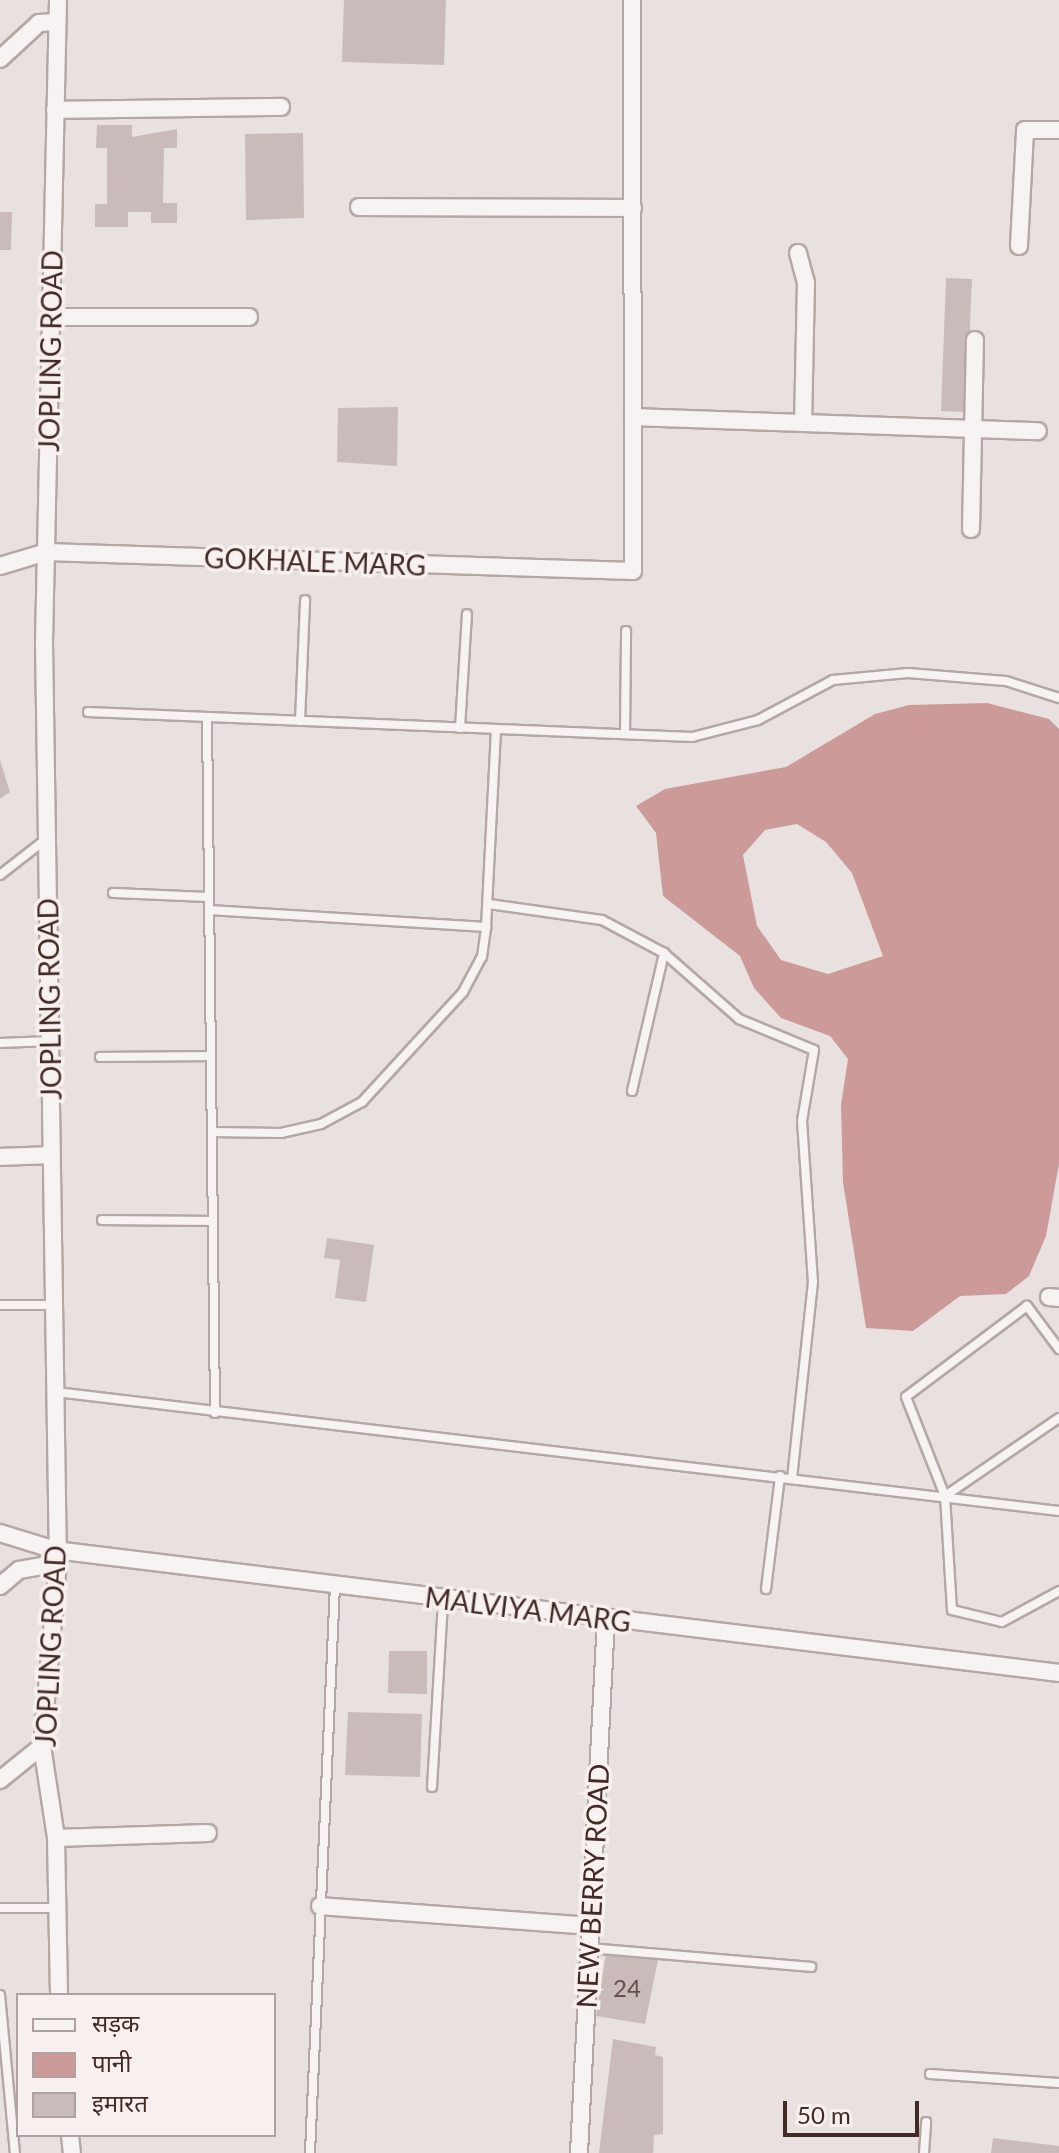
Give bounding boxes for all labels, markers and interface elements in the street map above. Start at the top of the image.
street label: JOPLING ROAD [31,250,69,452]
street label: GOKHALE MARG [203,540,427,582]
street label: JOPLING ROAD [30,898,68,1100]
street label: JOPLING ROAD [28,1544,72,1748]
street label: MALVIYA MARG [423,1580,633,1638]
street label: NEW BERRY ROAD [569,1762,615,2010]
house number: 24 [613,1974,641,2002]
legend [16,1993,276,2137]
text: सड़क [92,2008,140,2037]
text: पानी [92,2048,131,2077]
scale bar [787,2085,923,2135]
text: इमारत [92,2088,148,2117]
text: 50 m [797,2100,851,2129]

